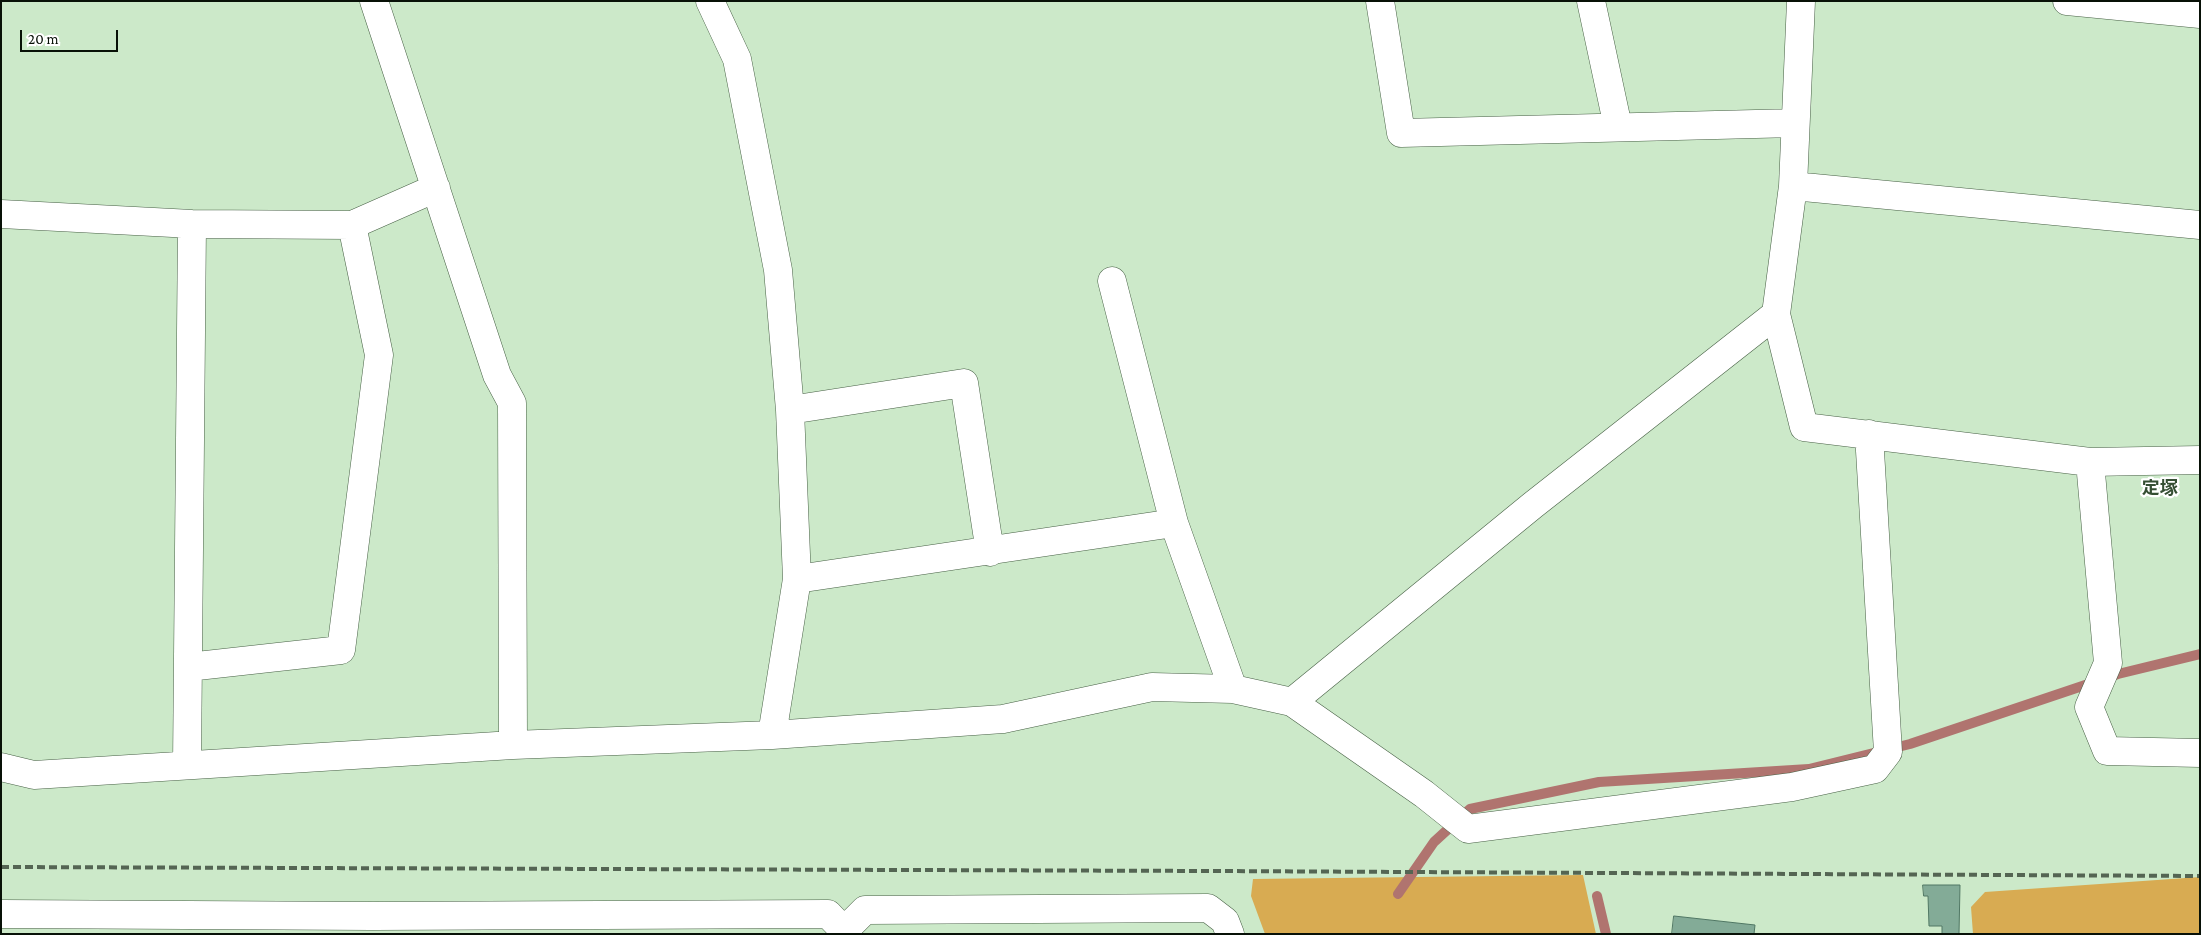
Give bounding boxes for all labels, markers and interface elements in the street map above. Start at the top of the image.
scale bar [22,20,120,52]
text: 20 m [28,31,59,47]
district label: 定塚 [2142,477,2178,499]

